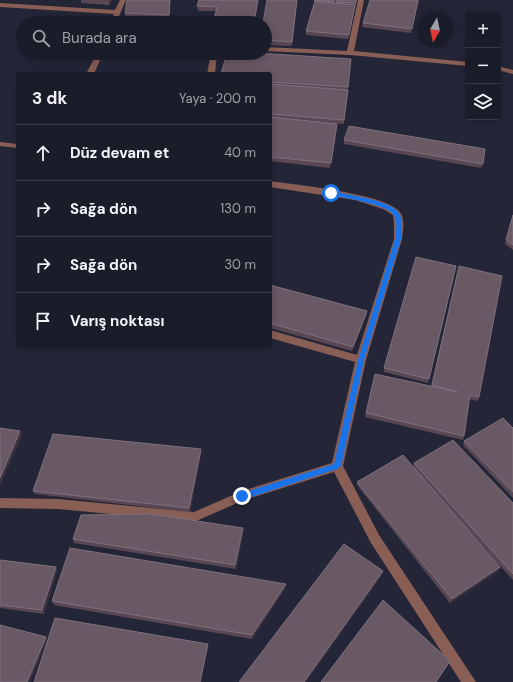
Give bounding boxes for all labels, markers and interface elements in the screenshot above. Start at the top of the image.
north arrow [417,12,453,48]
map controls [465,12,501,120]
button: + [465,12,501,48]
search box [16,16,272,60]
icon: search [30,27,52,49]
text: Burada ara [62,28,137,48]
button: − [465,48,501,84]
button: layers [465,84,501,120]
text: 3 dk [32,87,67,109]
text: Yaya · 200 m [179,90,256,107]
icon: ahead [32,142,54,164]
text: Düz devam et [70,143,169,163]
text: 40 m [224,144,256,161]
route start [322,184,340,202]
icon: right [32,198,54,220]
text: Sağa dön [70,199,137,219]
text: 130 m [220,200,256,217]
icon: right [32,254,54,276]
text: Sağa dön [70,255,137,275]
text: 30 m [224,256,256,273]
icon: arrive [32,310,54,332]
text: Varış noktası [70,311,164,331]
route end [233,487,251,505]

